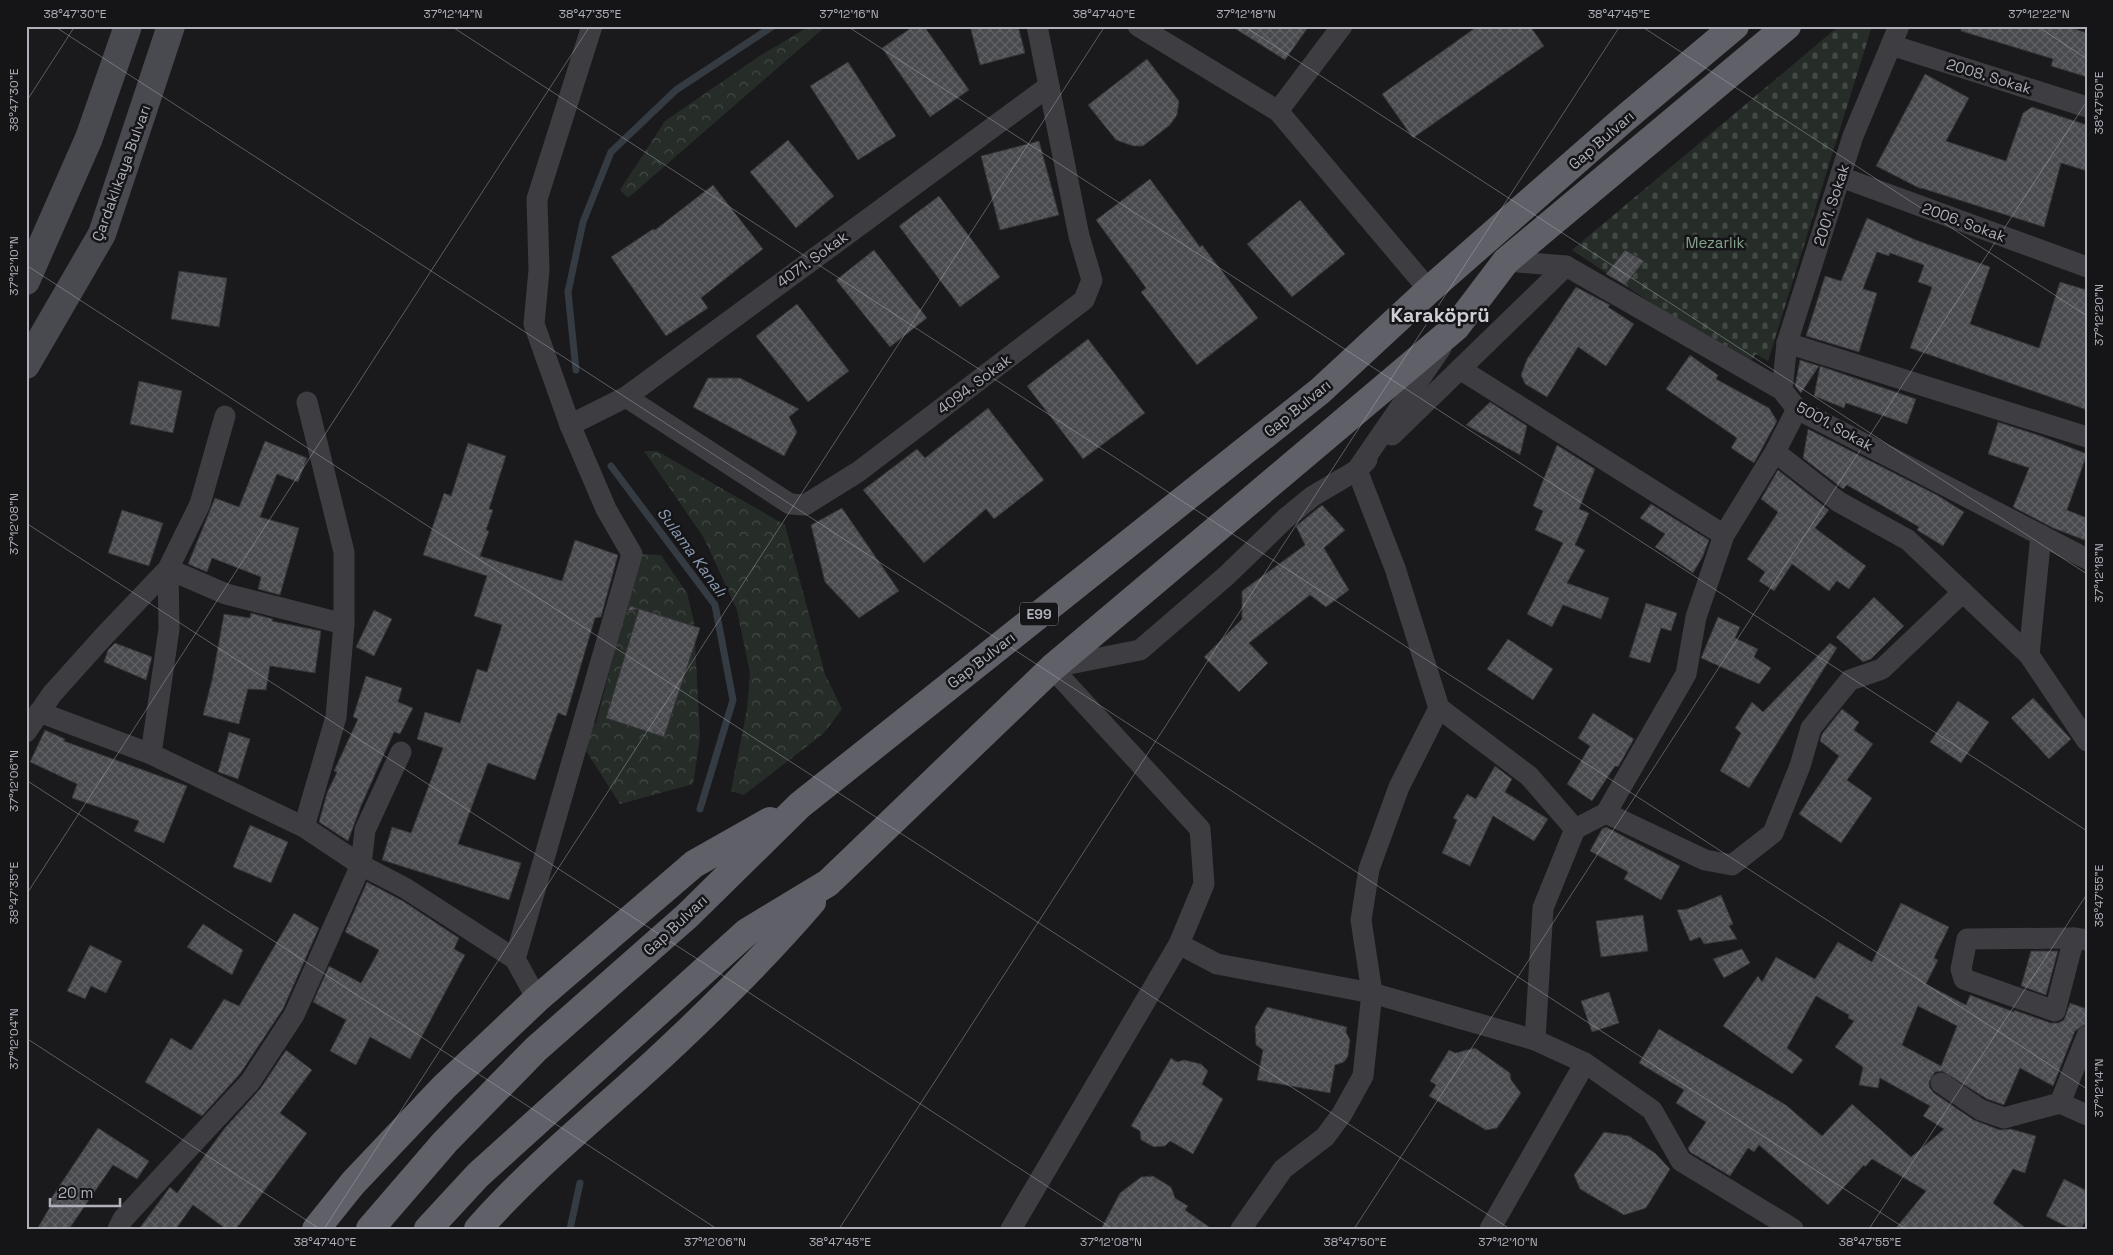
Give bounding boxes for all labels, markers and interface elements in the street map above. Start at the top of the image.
text: 38°47'30"E [44,6,107,22]
text: 37°12'14"N [423,6,483,22]
text: 38°47'35"E [559,6,621,22]
text: 37°12'16"N [819,6,879,22]
text: 38°47'40"E [1073,6,1136,22]
text: 37°12'18"N [1216,6,1276,22]
text: 38°47'45"E [1588,6,1650,22]
text: 37°12'22"N [2008,6,2070,22]
street label: 2008. Sokak [1944,54,2034,98]
text: 38°47'30"E [6,68,22,132]
text: 38°47'50"E [2091,71,2107,134]
street label: Çardaklıkaya Bulvarı [87,102,155,244]
street label: Gap Bulvarı [1564,106,1638,174]
street label: 2001. Sokak [1809,162,1853,248]
street label: 2006. Sokak [1920,198,2008,246]
street label: 4071. Sokak [773,227,851,291]
park label: Mezarlık [1685,233,1745,252]
text: 37°12'10"N [6,236,22,296]
text: 37°12'20"N [2091,284,2107,346]
district label: Karaköprü [1390,302,1490,328]
street label: 4094. Sokak [933,350,1015,418]
street label: Gap Bulvarı [1260,375,1334,441]
street label: 5001. Sokak [1793,397,1877,455]
text: 37°12'08"N [6,493,22,555]
water label: Sulama Kanalı [652,503,732,602]
text: 37°12'18"N [2091,543,2107,603]
road number: E99 [1020,602,1058,626]
street label: Gap Bulvarı [943,628,1019,692]
text: 37°12'06"N [6,750,22,812]
text: 38°47'35"E [6,862,22,924]
text: 38°47'55"E [2091,865,2107,927]
street label: Gap Bulvarı [639,891,711,959]
text: 37°12'04"N [6,1008,22,1070]
text: 37°12'14"N [2091,1058,2107,1118]
scale bar [50,1175,120,1207]
text: 20 m [58,1183,93,1202]
text: 38°47'40"E [294,1234,357,1250]
text: 37°12'06"N [684,1234,746,1250]
text: 38°47'45"E [809,1234,871,1250]
text: 37°12'08"N [1080,1234,1142,1250]
text: 38°47'50"E [1324,1234,1387,1250]
text: 37°12'10"N [1478,1234,1538,1250]
text: 38°47'55"E [1839,1234,1901,1250]

